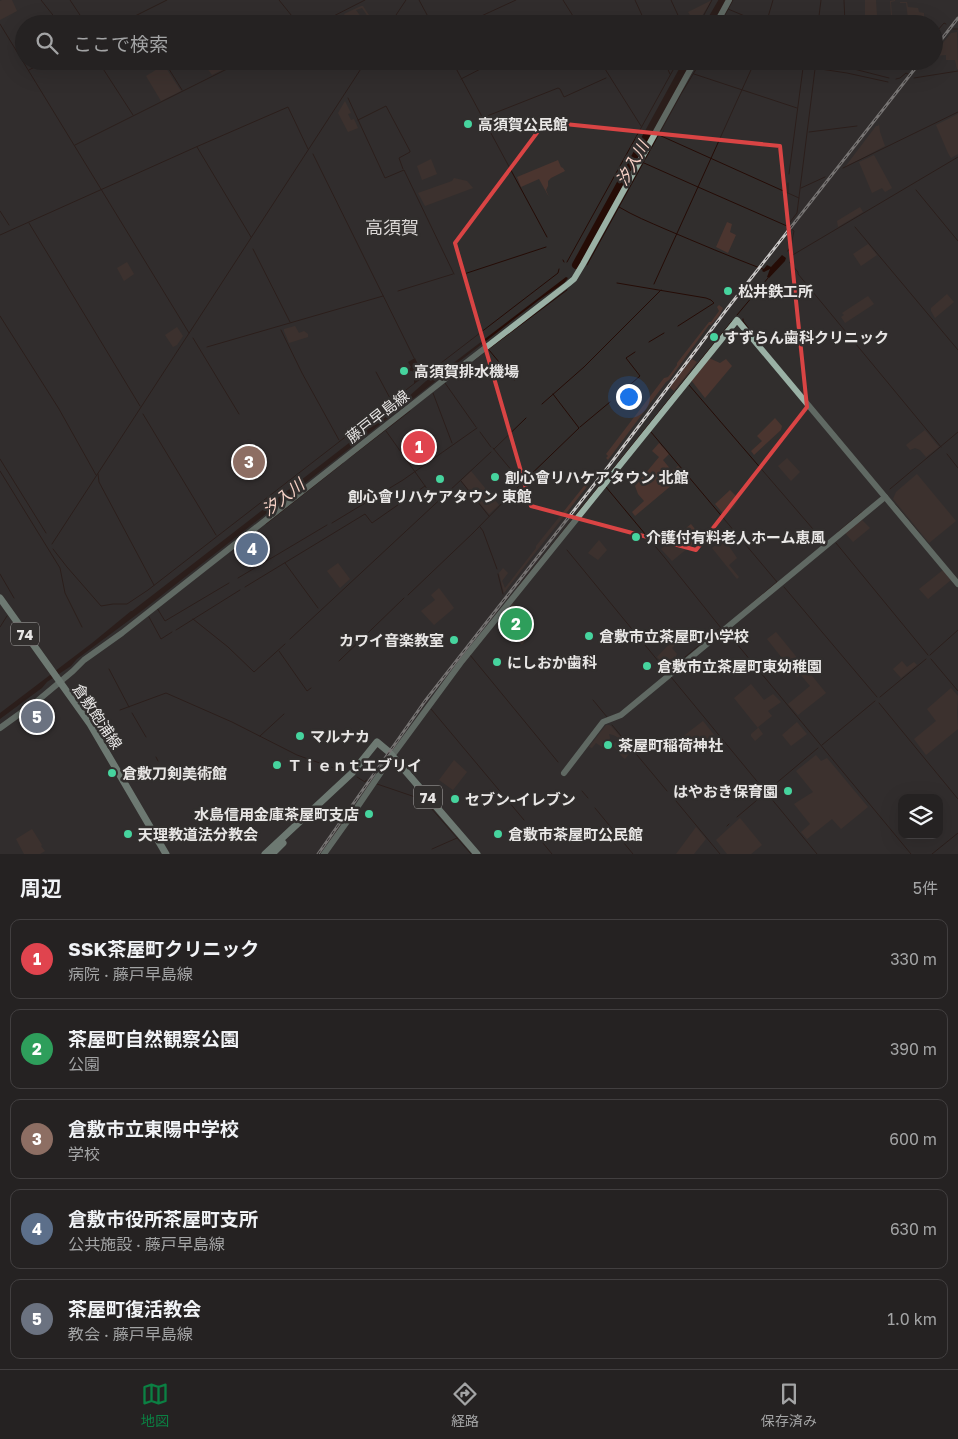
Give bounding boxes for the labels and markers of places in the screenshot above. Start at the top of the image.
place label: 高須賀公民館 [478,115,568,133]
marker: 高須賀公民館 [462,118,474,130]
place label: 松井鉄工所 [738,282,813,300]
marker: 松井鉄工所 [722,285,734,297]
place label: すずらん歯科クリニック [724,328,889,346]
marker: すずらん歯科クリニック [708,331,720,343]
place label: 高須賀排水機場 [414,362,519,380]
marker: 高須賀排水機場 [398,365,410,377]
pin: 1 [403,428,435,466]
pin: 3 [233,443,265,481]
place label: 創心會リハケアタウン 北館 [505,468,689,486]
marker: 創心會リハケアタウン 北館 [489,471,501,483]
marker: 創心會リハケアタウン 東館 [434,473,446,485]
place label: 創心會リハケアタウン 東館 [348,487,532,505]
place label: 介護付有料老人ホーム恵風 [646,528,826,546]
pin: 4 [236,530,268,568]
marker: 介護付有料老人ホーム恵風 [630,531,642,543]
pin: 2 [500,605,532,643]
place label: 倉敷市立茶屋町小学校 [599,627,749,645]
marker: 倉敷市立茶屋町小学校 [583,630,595,642]
place label: カワイ音楽教室 [339,631,444,649]
marker: カワイ音楽教室 [448,634,460,646]
place label: にしおか歯科 [507,653,597,671]
marker: にしおか歯科 [491,656,503,668]
place label: 倉敷市立茶屋町東幼稚園 [657,657,822,675]
marker: 倉敷市立茶屋町東幼稚園 [641,660,653,672]
pin: 5 [21,698,53,736]
place label: マルナカ [310,727,370,745]
marker: マルナカ [294,730,306,742]
place label: 茶屋町稲荷神社 [618,736,723,754]
marker: 茶屋町稲荷神社 [602,739,614,751]
place label: Ｔｉｅｎｔエブリイ [287,756,422,774]
marker: Ｔｉｅｎｔエブリイ [271,759,283,771]
place label: 倉敷刀剣美術館 [122,764,227,782]
marker: 倉敷刀剣美術館 [106,767,118,779]
place label: はやおき保育園 [673,782,778,800]
marker: はやおき保育園 [782,785,794,797]
place label: セブン-イレブン [465,790,576,808]
marker: セブン-イレブン [449,793,461,805]
place label: 水島信用金庫茶屋町支店 [194,805,359,823]
marker: 水島信用金庫茶屋町支店 [363,808,375,820]
place label: 天理教道法分教会 [138,825,258,843]
place label: 倉敷市茶屋町公民館 [508,825,643,843]
marker: 天理教道法分教会 [122,828,134,840]
marker: 倉敷市茶屋町公民館 [492,828,504,840]

